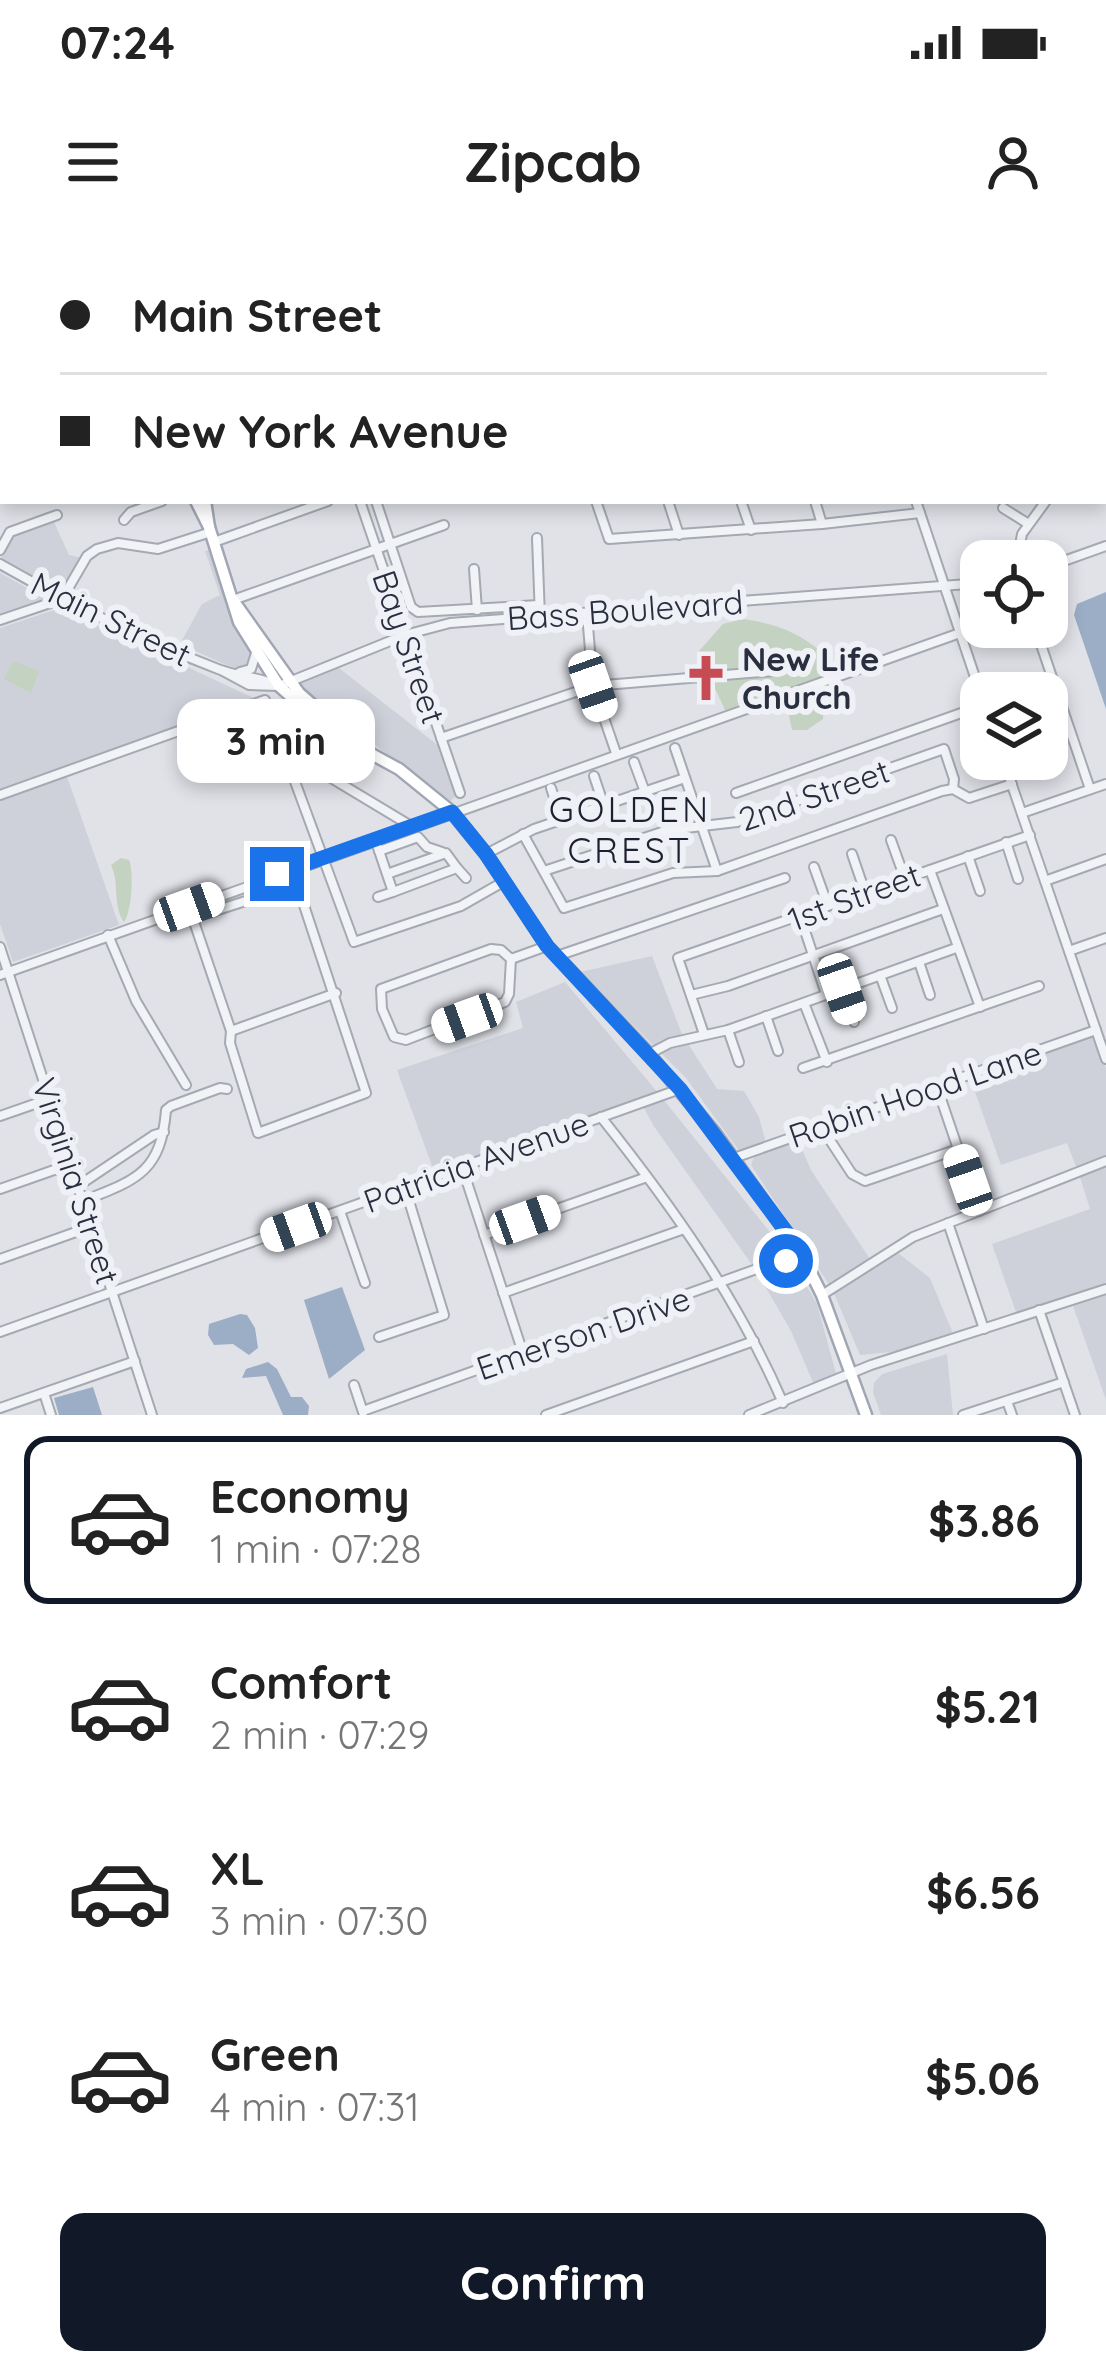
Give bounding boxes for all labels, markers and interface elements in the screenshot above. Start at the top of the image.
text: 07:24 [60,14,175,70]
text: Zipcab [464,128,642,196]
icon: menu [60,129,126,195]
icon: person [980,129,1046,195]
text: Main Street [132,287,382,343]
text: New York Avenue [132,403,508,459]
map controls [960,540,1068,780]
button: locate [960,540,1068,648]
street label: Main Street [25,562,198,675]
street label: Bay Street [364,565,455,729]
street label: Bass Boulevard [505,581,744,638]
place label: New Life Church [742,638,880,717]
car [564,646,622,726]
church icon: New Life Church [681,653,731,703]
button: layers [960,672,1068,780]
callout: 3 min [178,700,376,784]
text: 3 min [226,716,326,765]
street label: 2nd Street [733,750,895,839]
district label: GOLDEN CREST [549,786,711,872]
route end [250,847,304,901]
street label: 1st Street [782,854,926,939]
car [149,878,229,936]
car [813,949,871,1029]
car [427,989,507,1047]
street label: Robin Hood Lane [783,1031,1047,1156]
street label: Virginia Street [24,1073,129,1289]
street label: Patricia Avenue [358,1102,594,1221]
car [939,1140,997,1220]
car [485,1191,565,1249]
car [256,1198,336,1256]
route start [759,1234,813,1288]
street label: Emerson Drive [471,1277,695,1388]
icon: car [66,1466,174,1574]
text: Economy [210,1468,410,1524]
text: $3.86 [928,1492,1040,1548]
text: 1 min · 07:28 [210,1524,421,1573]
icon: car [66,1652,174,1760]
text: Comfort [210,1654,392,1710]
text: $5.21 [935,1678,1040,1734]
text: 2 min · 07:29 [210,1710,429,1759]
icon: car [66,1838,174,1946]
text: XL [210,1840,265,1896]
text: $6.56 [926,1864,1040,1920]
text: 3 min · 07:30 [210,1896,428,1945]
icon: car [66,2024,174,2132]
text: Green [210,2026,340,2082]
text: $5.06 [925,2050,1040,2106]
text: 4 min · 07:31 [210,2082,420,2131]
button: Confirm [60,2213,1046,2351]

